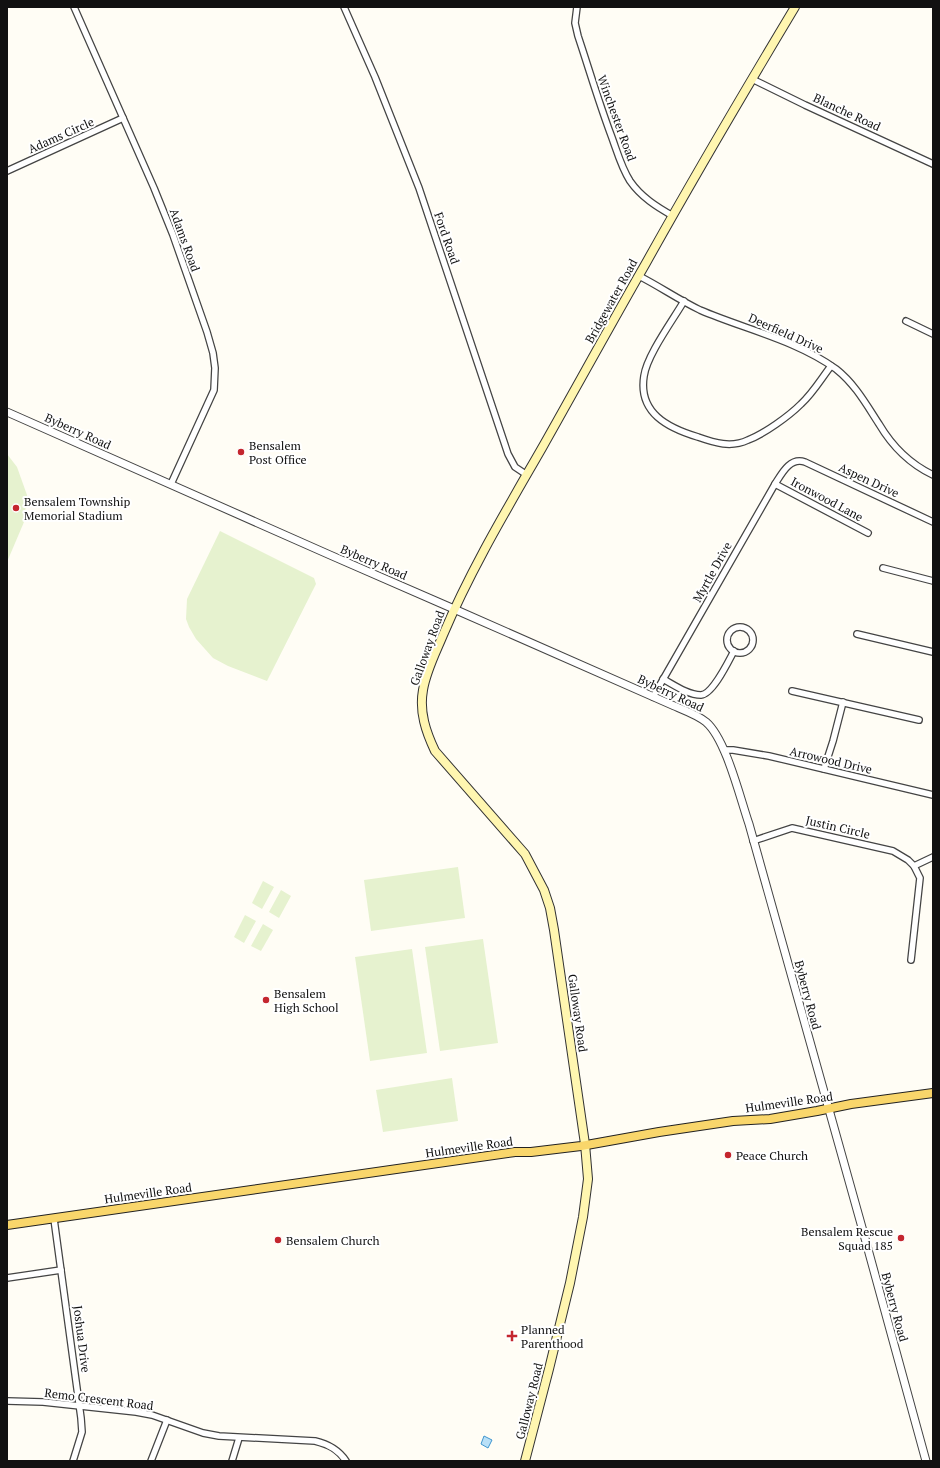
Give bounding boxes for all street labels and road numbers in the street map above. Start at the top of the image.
street label: Winchester Road [594,73,640,163]
street label: Blanche Road [811,90,883,134]
street label: Adams Circle [26,114,96,156]
street label: Adams Road [167,206,203,274]
street label: Ford Road [431,210,463,266]
street label: Bridgewater Road [582,256,641,346]
street label: Deerfield Drive [746,310,826,356]
street label: Byberry Road [42,410,114,452]
street label: Aspen Drive [836,459,902,501]
street label: Ironwood Lane [788,474,866,524]
street label: Myrtle Drive [689,539,735,605]
street label: Byberry Road [338,541,410,583]
street label: Galloway Road [407,608,448,687]
street label: Byberry Road [636,671,707,715]
street label: Arrowood Drive [788,743,874,777]
street label: Justin Circle [804,812,872,842]
street label: Byberry Road [792,959,825,1032]
street label: Galloway Road [565,973,591,1053]
street label: Hulmeville Road [744,1088,834,1116]
street label: Hulmeville Road [424,1133,514,1161]
street label: Hulmeville Road [103,1179,193,1207]
street label: Byberry Road [879,1271,912,1344]
street label: Joshua Drive [70,1305,94,1373]
street label: Galloway Road [512,1361,546,1441]
street label: Remo Crescent Road [44,1385,155,1413]

